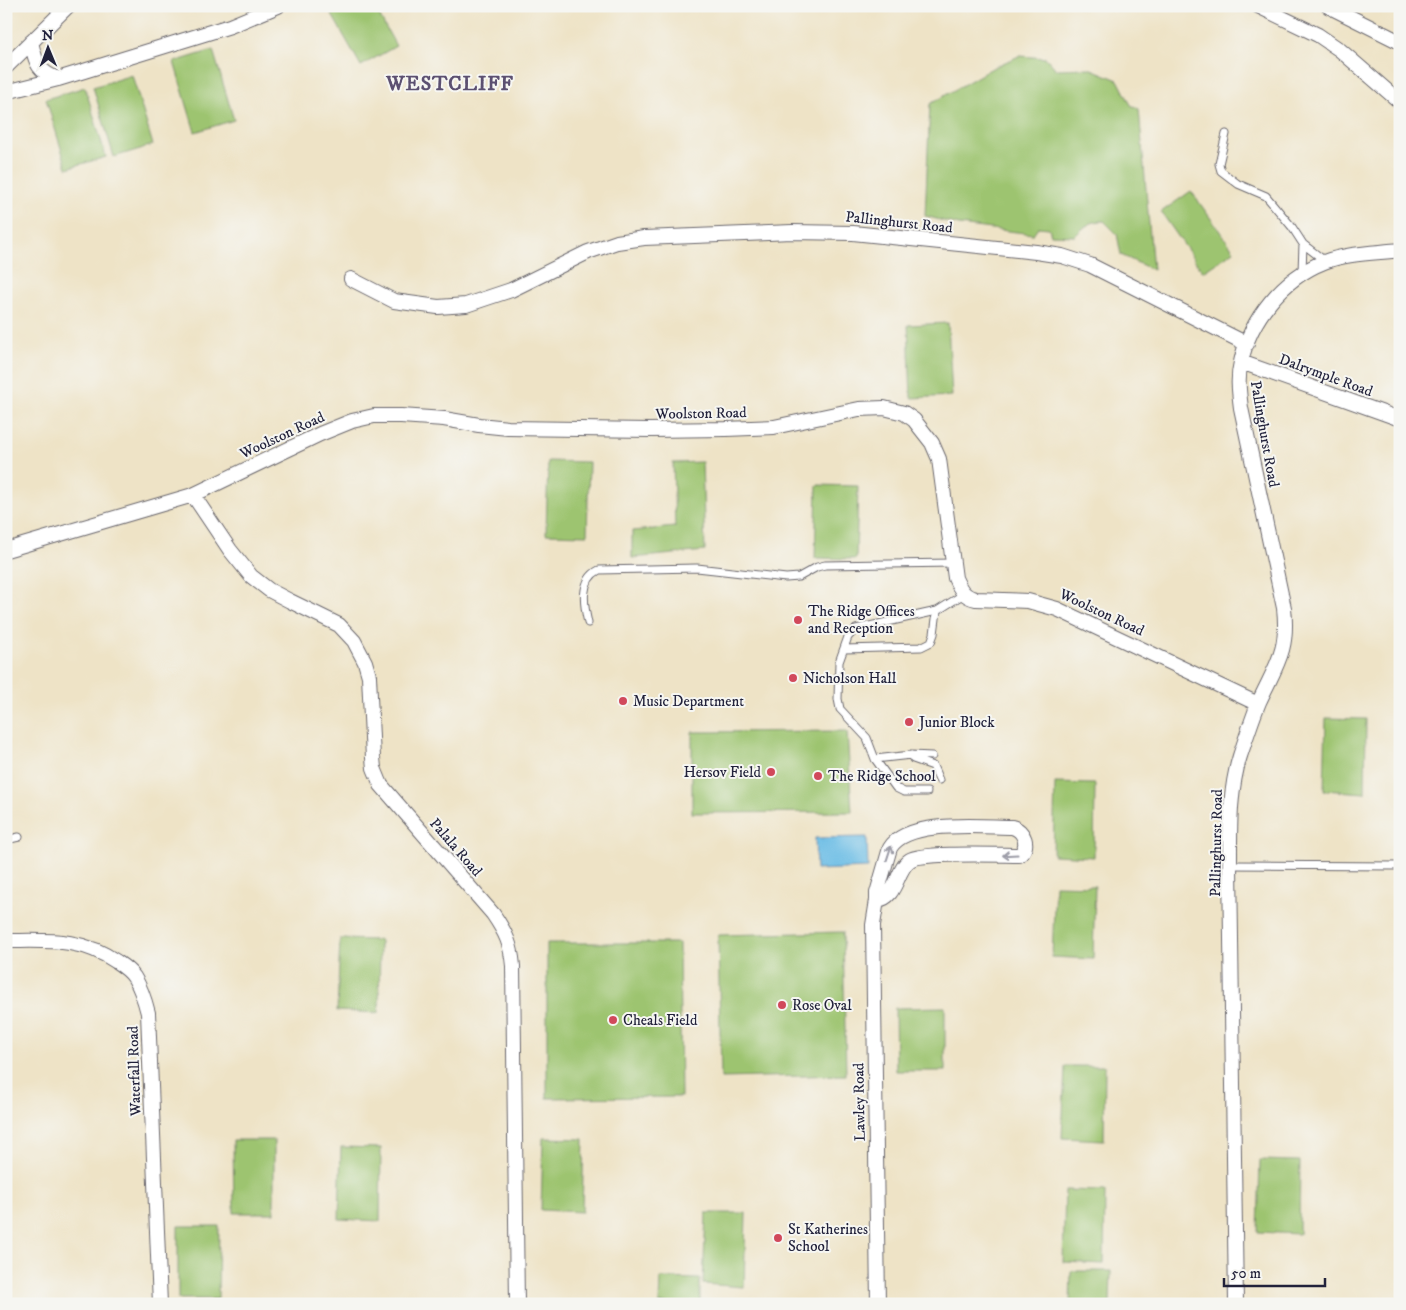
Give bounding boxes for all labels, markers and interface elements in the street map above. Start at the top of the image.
north arrow [22,22,72,72]
text: N [42,27,54,45]
district label: WESTCLIFF [385,72,514,97]
street label: Pallinghurst Road [844,207,954,238]
street label: Dalrymple Road [1276,350,1376,401]
street label: Pallinghurst Road [1246,379,1283,489]
street label: Woolston Road [654,403,747,424]
street label: Woolston Road [236,407,328,464]
street label: Woolston Road [1056,584,1148,641]
place label: The Ridge Offices and Reception [808,602,915,638]
marker: The Ridge Offices and Reception [792,614,804,626]
place label: Nicholson Hall [803,669,897,688]
marker: Nicholson Hall [787,672,799,684]
place label: Music Department [633,692,744,711]
marker: Music Department [617,695,629,707]
place label: Junior Block [917,713,995,732]
marker: Junior Block [903,716,915,728]
place label: Hersov Field [683,763,762,782]
marker: Hersov Field [765,766,777,778]
place label: The Ridge School [828,767,936,786]
marker: The Ridge School [812,770,824,782]
street label: Pallinghurst Road [1206,788,1227,897]
street label: Palala Road [425,814,486,881]
one-way arrow [884,846,894,862]
one-way arrow [1003,850,1019,859]
place label: Rose Oval [792,996,852,1015]
marker: Rose Oval [776,999,788,1011]
place label: Cheals Field [623,1011,698,1030]
marker: Cheals Field [607,1014,619,1026]
street label: Waterfall Road [123,1025,146,1117]
street label: Lawley Road [849,1062,870,1141]
place label: St Katherines School [788,1220,868,1256]
marker: St Katherines School [772,1232,784,1244]
scale bar [1224,1255,1325,1287]
text: 50 m [1231,1264,1261,1283]

